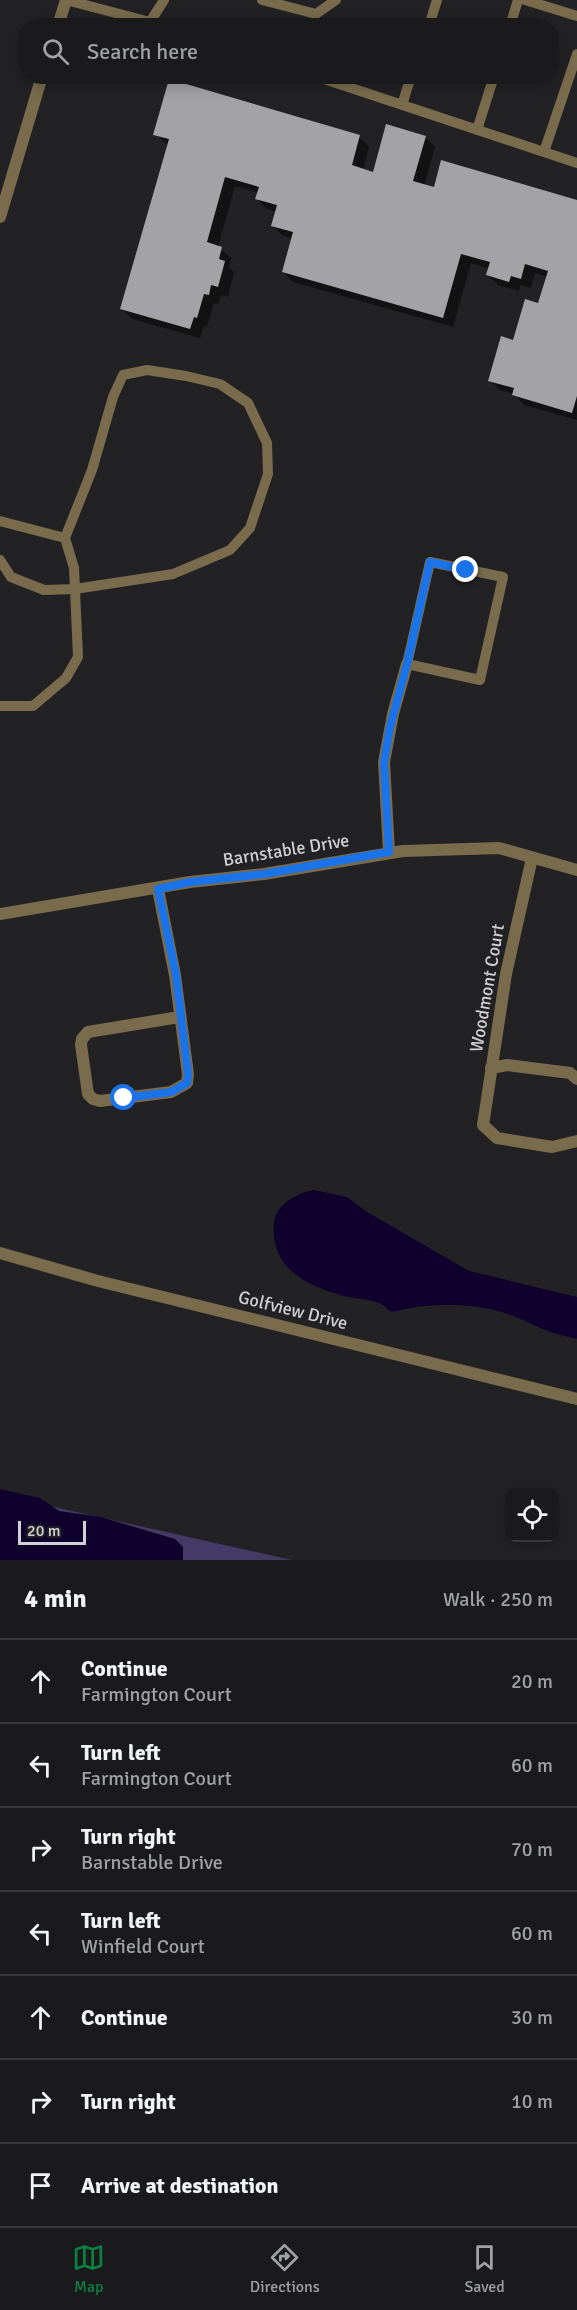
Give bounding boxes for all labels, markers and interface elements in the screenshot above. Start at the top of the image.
search box [18,18,559,84]
icon: search [39,35,72,68]
text: Search here [87,38,198,65]
route end [452,556,478,582]
street label: Barnstable Drive [221,829,351,871]
street label: Woodmont Court [465,922,509,1054]
route start [110,1084,136,1110]
street label: Golfview Drive [236,1286,350,1334]
map controls [505,1488,559,1542]
button: locate [505,1488,559,1542]
scale bar [18,1518,86,1546]
text: 20 m [27,1521,61,1541]
text: 4 min [24,1583,87,1615]
text: Walk · 250 m [443,1587,553,1612]
text: Continue [81,1655,168,1682]
icon: ahead [24,1665,57,1698]
text: 20 m [511,1669,553,1694]
text: Farmington Court [81,1682,232,1707]
text: Turn left [81,1739,161,1766]
icon: left [24,1749,57,1782]
text: 60 m [511,1753,553,1778]
text: Farmington Court [81,1766,232,1791]
text: Turn right [81,1823,176,1850]
icon: right [24,1833,57,1866]
text: 70 m [511,1837,553,1862]
text: Barnstable Drive [81,1850,223,1875]
text: Turn left [81,1907,161,1934]
icon: left [24,1917,57,1950]
text: 60 m [511,1921,553,1946]
text: Winfield Court [81,1934,205,1959]
icon: ahead [24,2001,57,2034]
text: Continue [81,2004,168,2031]
text: 30 m [511,2005,553,2030]
icon: right [24,2085,57,2118]
text: Turn right [81,2088,176,2115]
text: 10 m [511,2089,553,2114]
icon: arrive [24,2169,57,2202]
text: Arrive at destination [81,2172,278,2199]
tab: Map [72,2241,105,2297]
tab: Directions [250,2241,320,2297]
tab: Saved [464,2241,505,2297]

